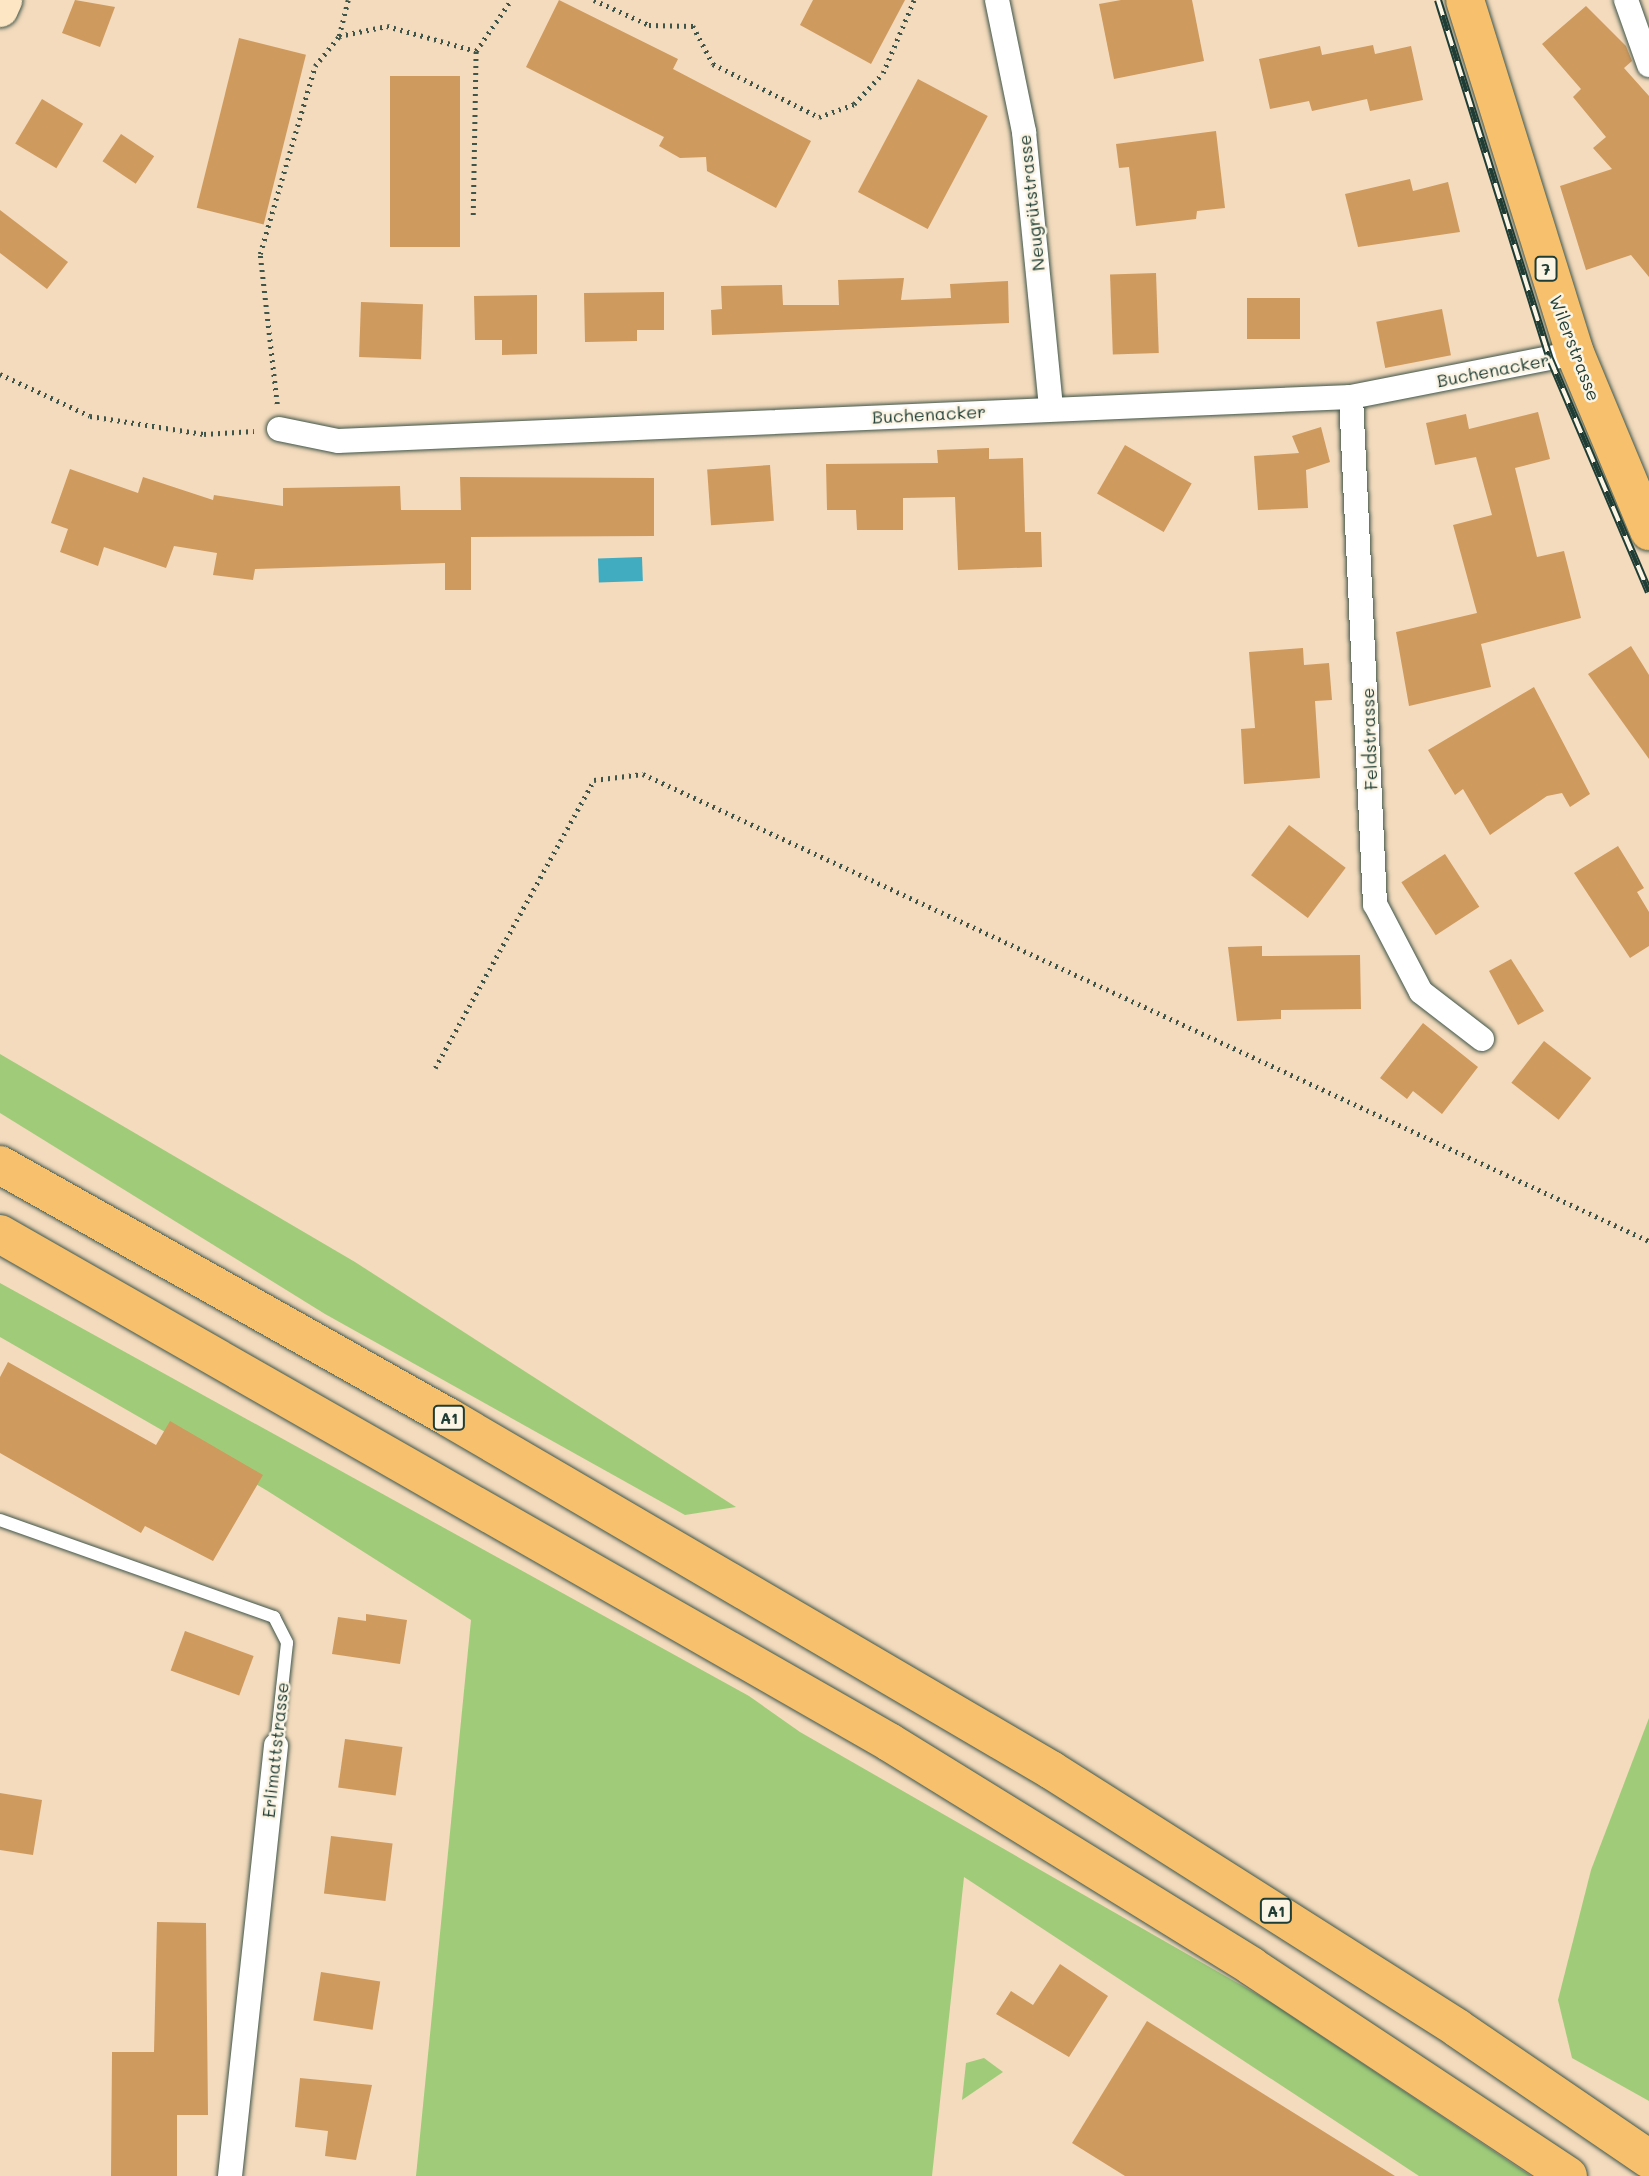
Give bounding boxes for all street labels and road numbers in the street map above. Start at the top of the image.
street label: Neugrütstrasse [1013,134,1049,272]
road number: 7 [1534,256,1558,282]
street label: Wilerstrasse [1545,292,1605,404]
street label: Buchenacker [1435,348,1551,392]
street label: Buchenacker [871,400,987,428]
street label: Feldstrasse [1356,687,1382,791]
road number: A1 [432,1406,466,1430]
street label: Erlimattstrasse [257,1681,293,1819]
road number: A1 [1258,1898,1294,1924]

